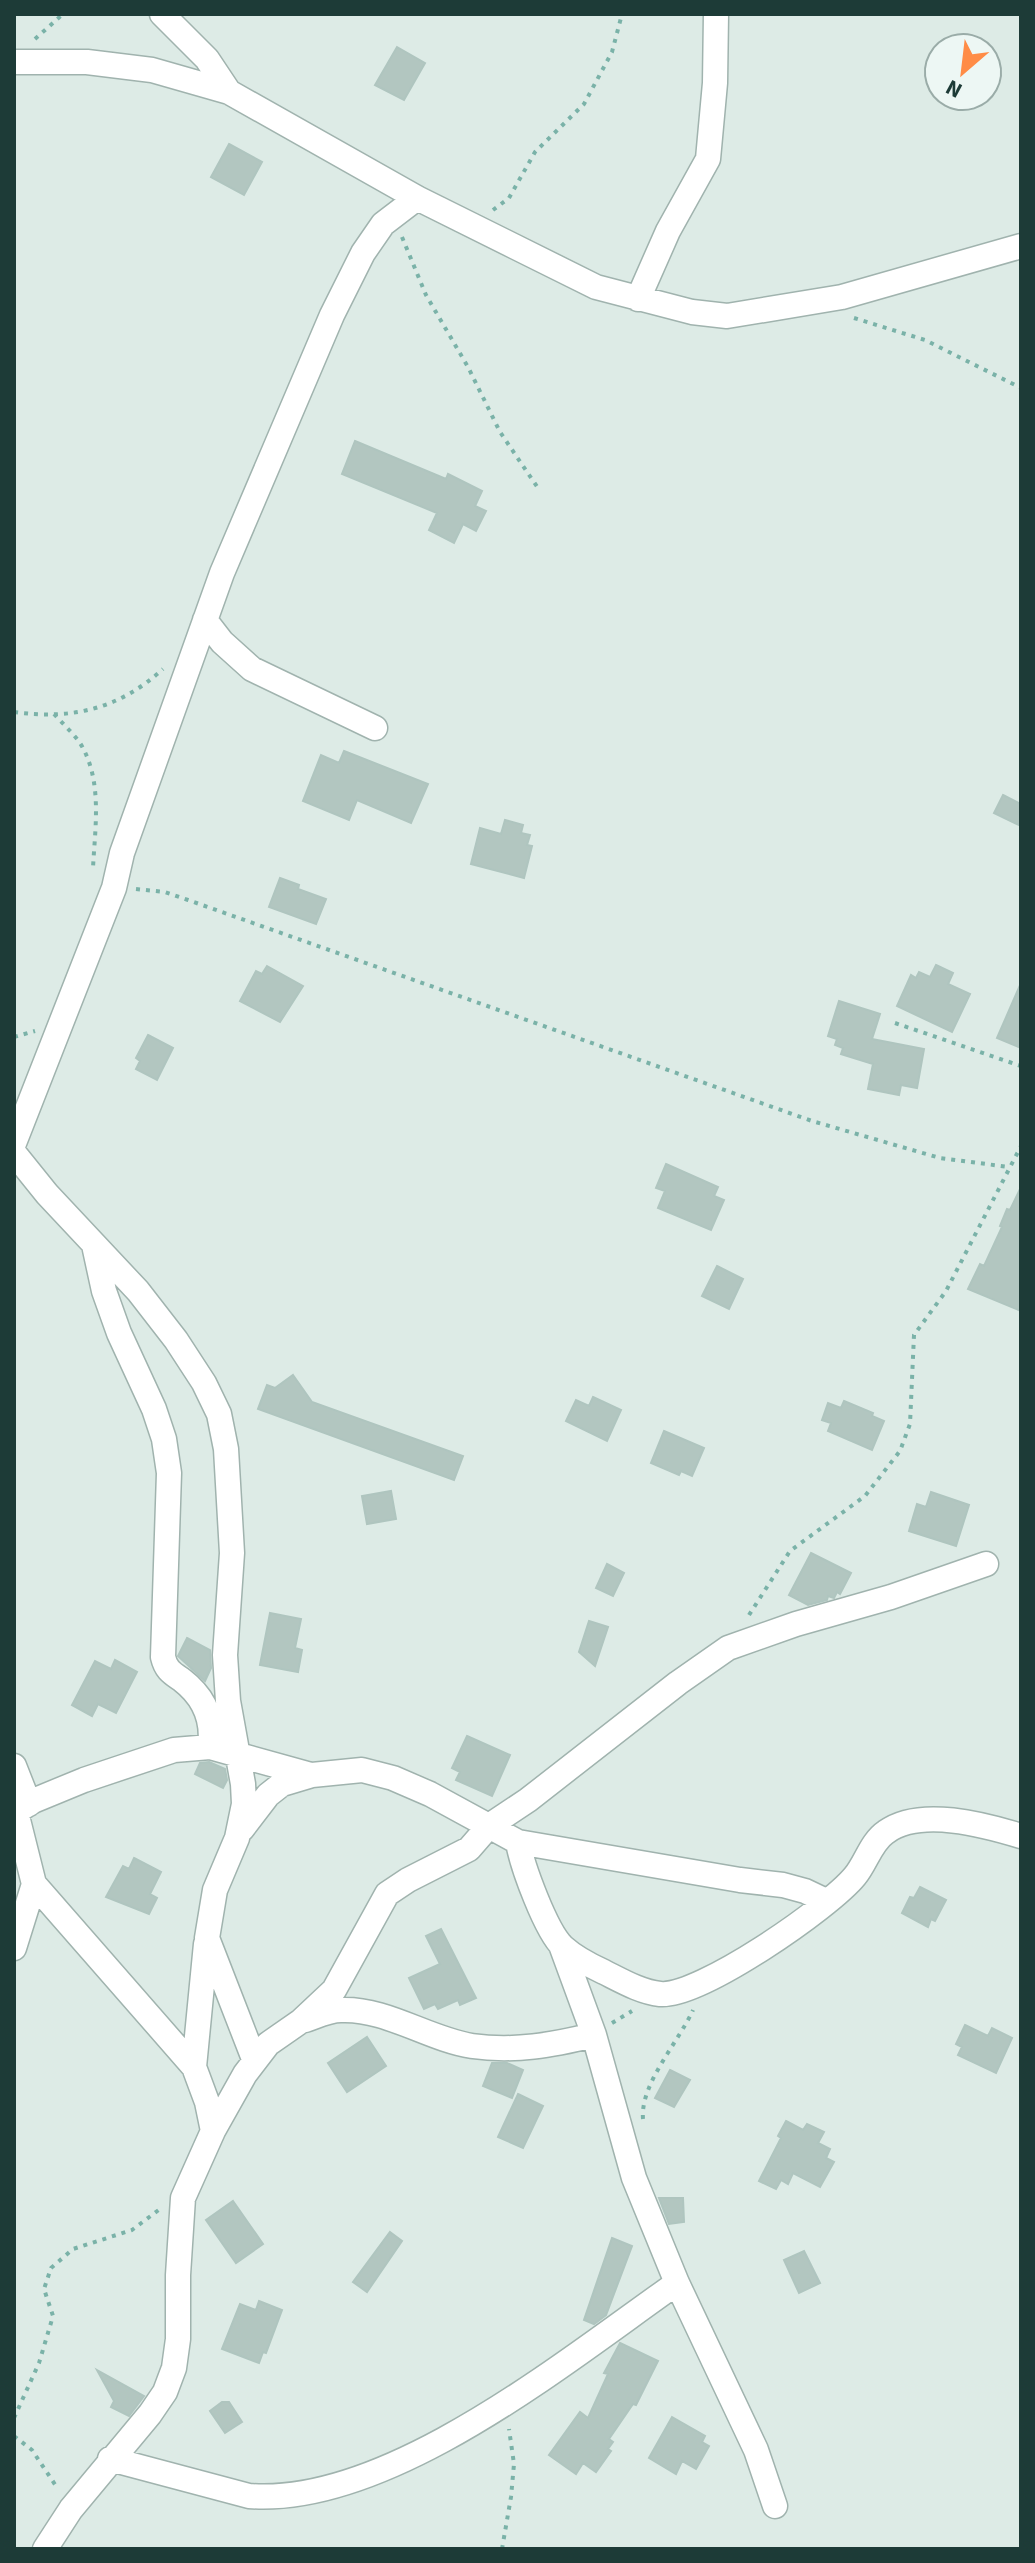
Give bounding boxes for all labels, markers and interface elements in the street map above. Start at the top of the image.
north arrow [923,32,1003,112]
text: N [940,71,968,106]

